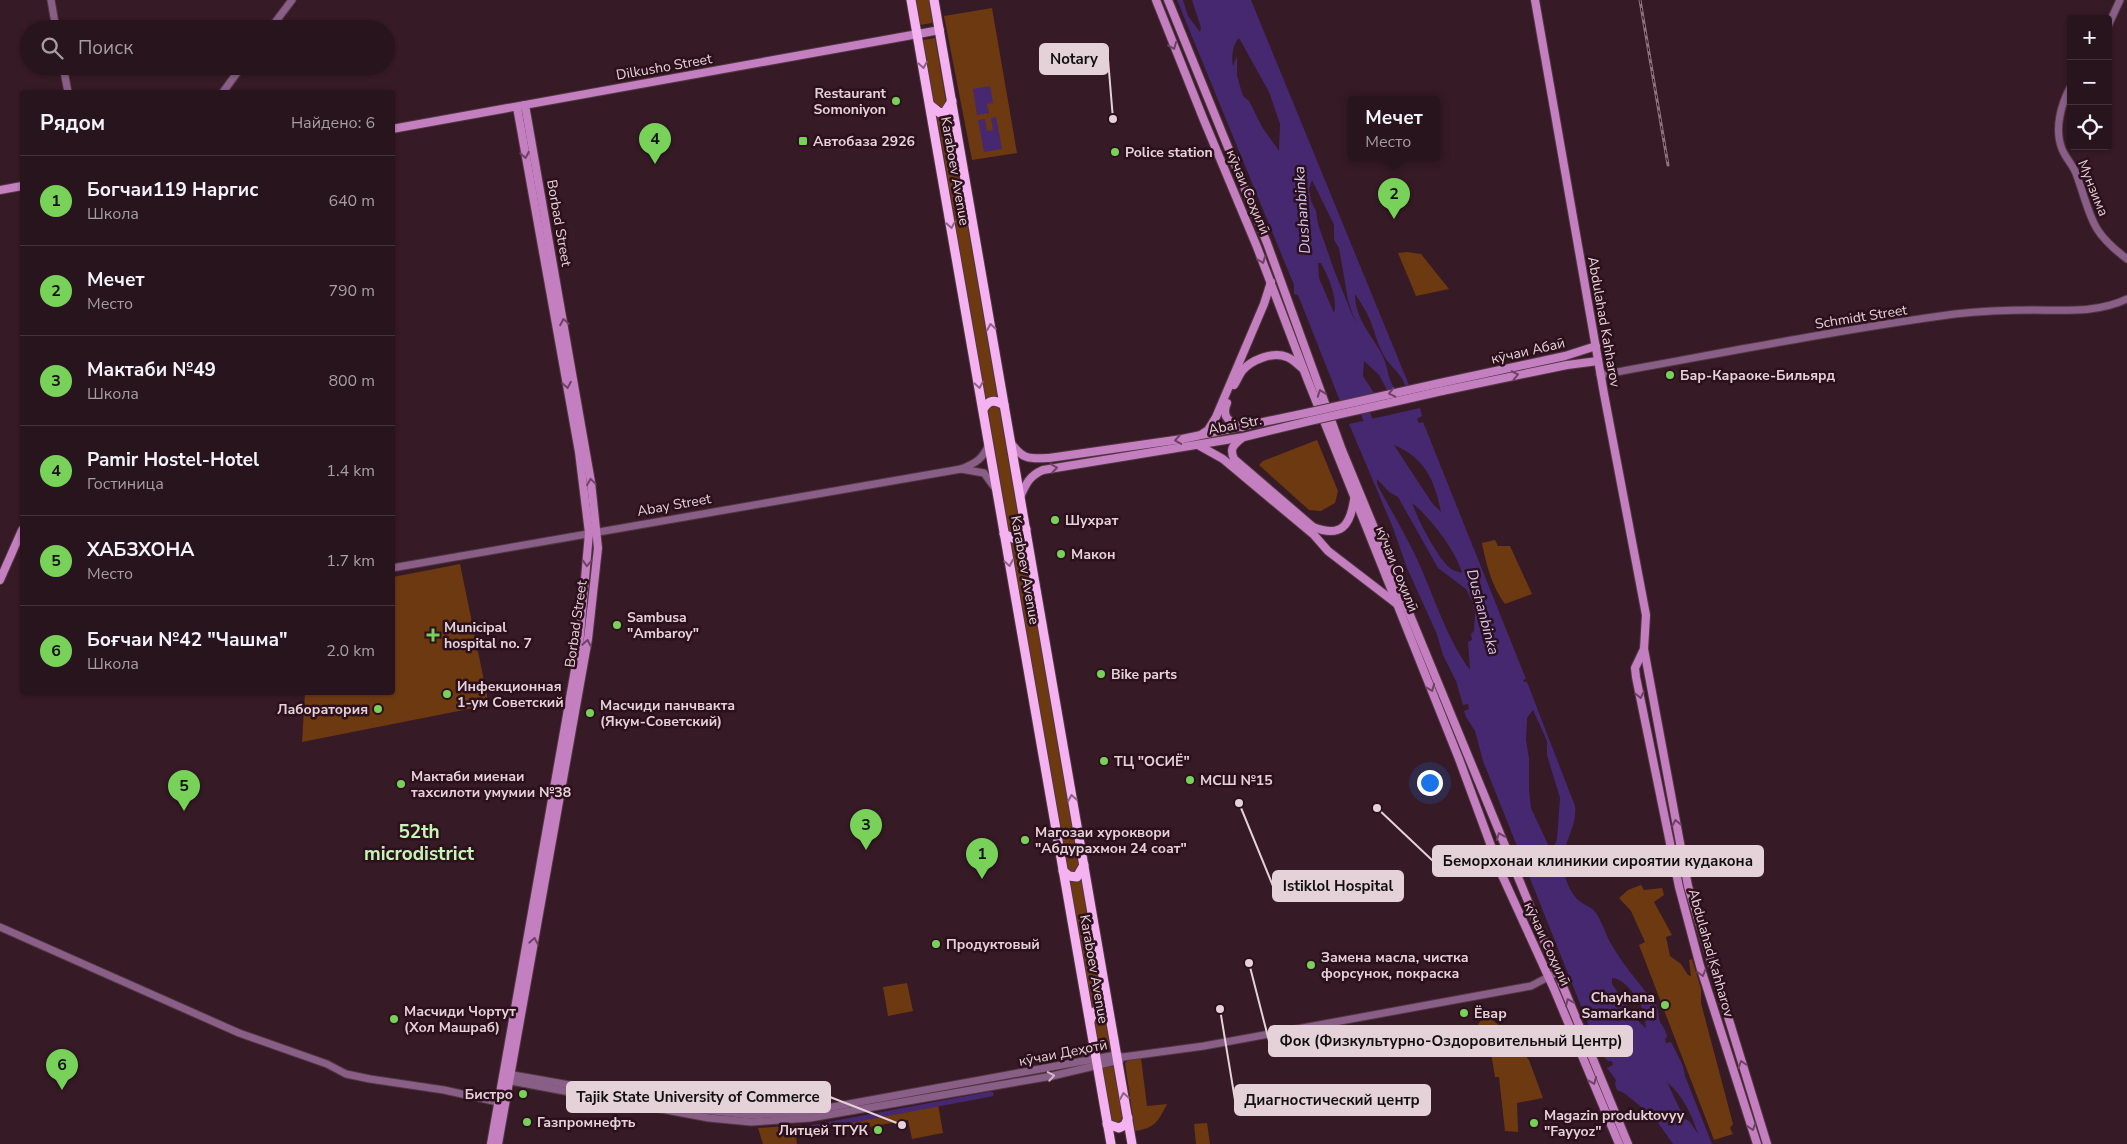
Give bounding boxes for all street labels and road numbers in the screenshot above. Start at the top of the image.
street label: Dilkusho Street [615,49,713,85]
street label: Karaboev Avenue [936,115,974,227]
street label: кӯчаи Соҳилӣ [1222,147,1274,237]
street label: Мунзима [2073,157,2113,219]
street label: Borbad Street [542,178,576,268]
street label: Abdulahad Kahharov [1583,255,1625,390]
street label: Schmidt Street [1814,300,1909,334]
street label: кӯчаи Абаӣ [1489,333,1567,369]
street label: Abai Str. [1207,411,1263,439]
street label: Abay Street [636,489,713,521]
street label: Karaboev Avenue [1006,514,1044,626]
street label: кӯчаи Соҳилӣ [1371,523,1423,615]
street label: Borbad Street [560,579,592,669]
street label: Abdulahad Kahharov [1684,887,1739,1020]
street label: кӯчаи Соҳилӣ [1519,899,1575,989]
street label: Karaboev Avenue [1075,913,1113,1025]
street label: кӯчаи Деҳотӣ [1017,1035,1109,1071]

